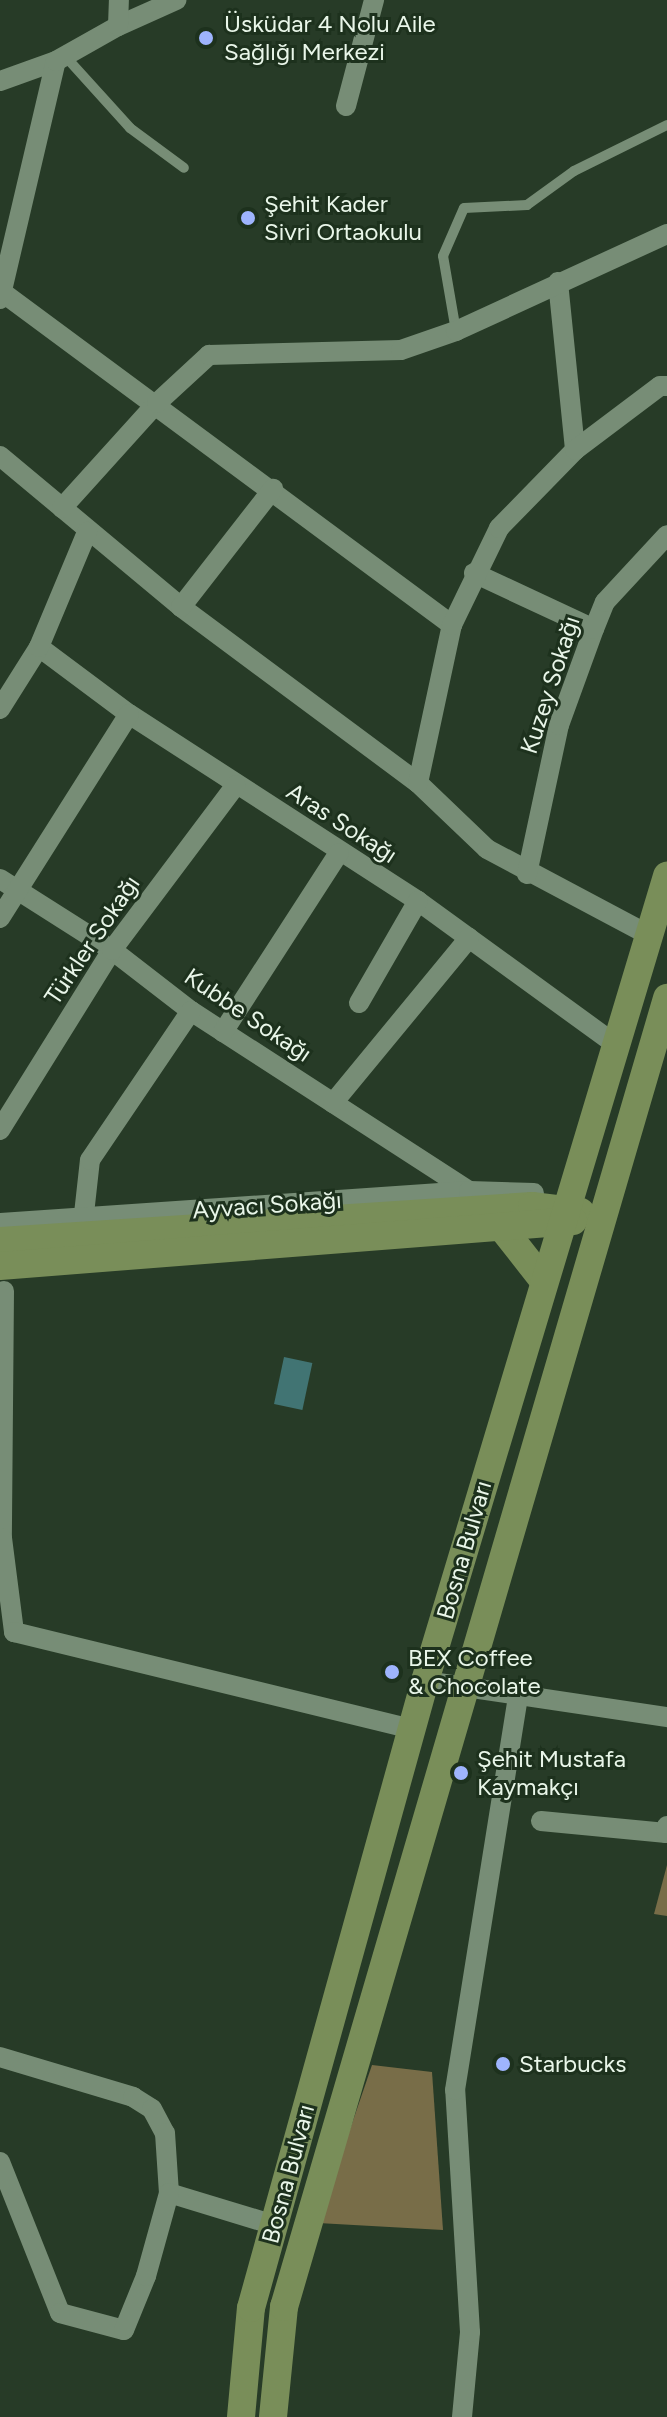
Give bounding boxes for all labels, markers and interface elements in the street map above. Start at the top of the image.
place label: Üsküdar 4 Nolu Aile Sağlığı Merkezi [224,10,436,66]
marker: Üsküdar 4 Nolu Aile Sağlığı Merkezi [195,27,217,49]
place label: Şehit Kader Sivri Ortaokulu [264,190,422,246]
marker: Şehit Kader Sivri Ortaokulu [239,209,257,227]
street label: Kuzey Sokağı [514,613,586,757]
street label: Aras Sokağı [281,777,403,869]
street label: Türkler Sokağı [38,870,146,1010]
street label: Kubbe Sokağı [179,962,317,1068]
street label: Ayvacı Sokağı [191,1185,343,1225]
street label: Bosna Bulvarı [430,1477,498,1623]
place label: BEX Coffee & Chocolate [408,1644,541,1700]
marker: BEX Coffee & Chocolate [383,1663,401,1681]
place label: Şehit Mustafa Kaymakçı [477,1745,626,1801]
marker: Şehit Mustafa Kaymakçı [452,1764,470,1782]
place label: Starbucks [519,2050,626,2078]
marker: Starbucks [494,2055,512,2073]
street label: Bosna Bulvarı [256,2101,320,2247]

